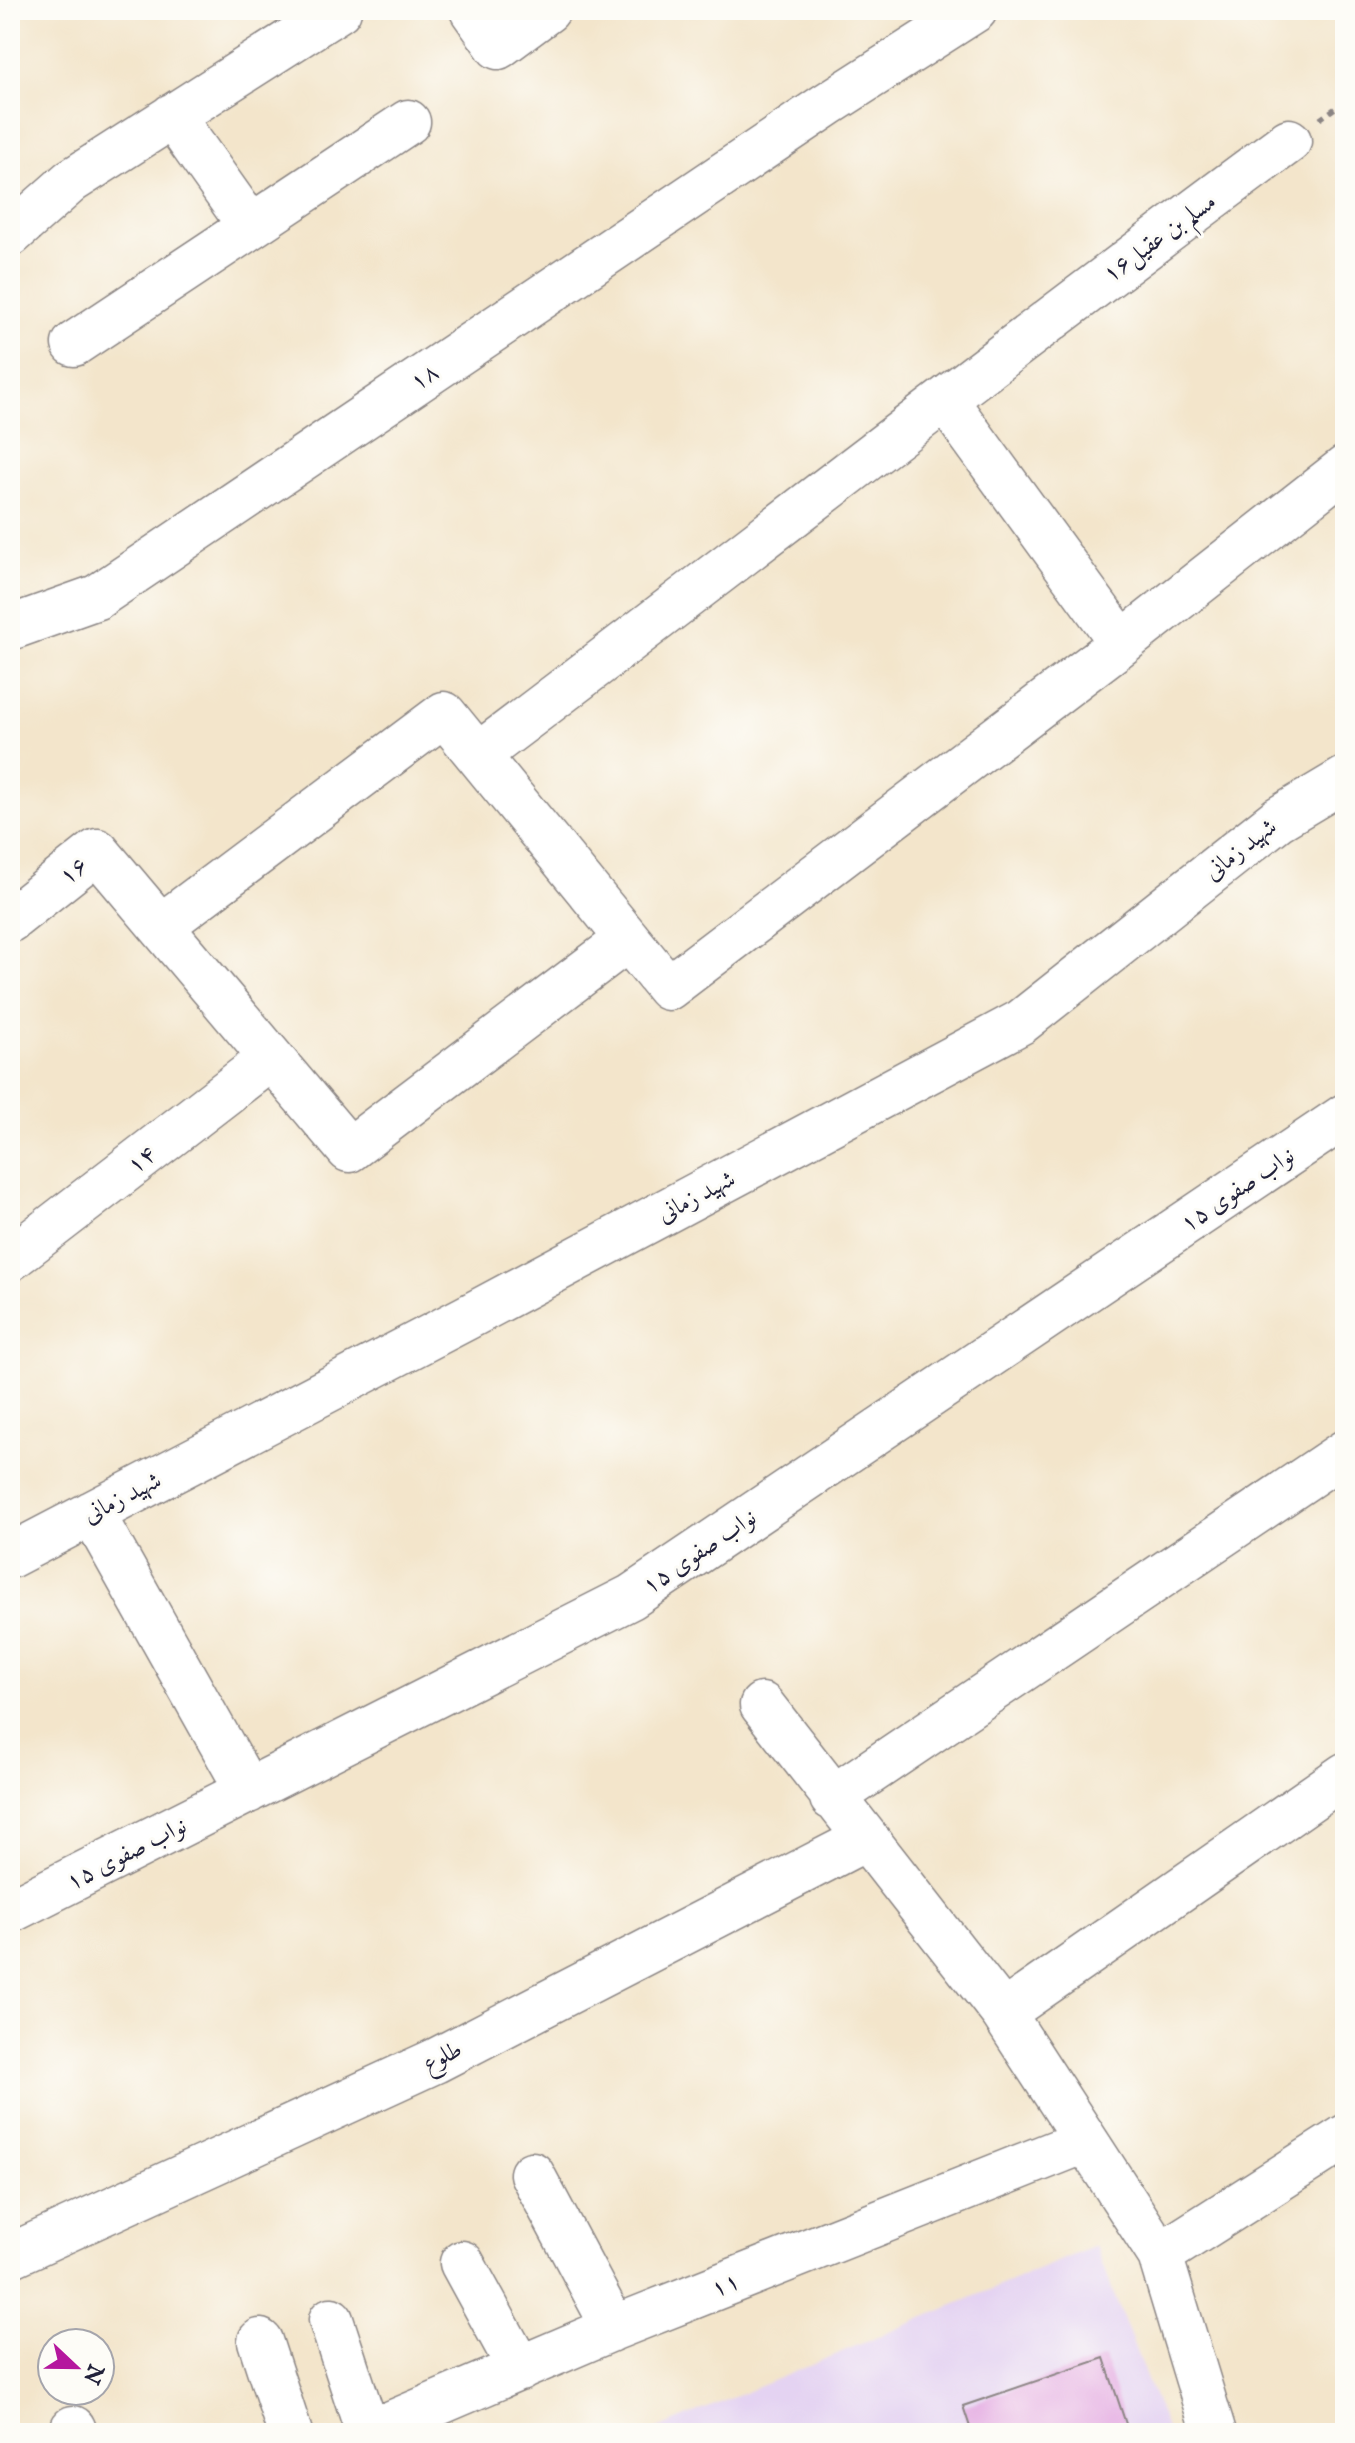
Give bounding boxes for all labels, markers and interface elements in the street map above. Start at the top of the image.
street label: مسلم بن عقیل۱۶ [1097,187,1227,295]
street label: ۱۸ [405,357,445,398]
street label: شهید زمانی [1198,812,1283,888]
street label: ۱۶ [53,850,95,892]
street label: ۱۴ [121,1139,163,1181]
street label: نواب صفوی ۱۵ [1175,1141,1301,1240]
street label: شهید زمانی [652,1164,741,1231]
street label: شهید زمانی [78,1466,167,1531]
street label: نواب صفوی ۱۵ [637,1503,763,1602]
street label: نواب صفوی ۱۵ [61,1811,192,1898]
street label: طلوع [418,2035,469,2083]
street label: ۱۱ [707,2266,744,2305]
north arrow [36,2327,116,2407]
text: N [76,2359,110,2388]

